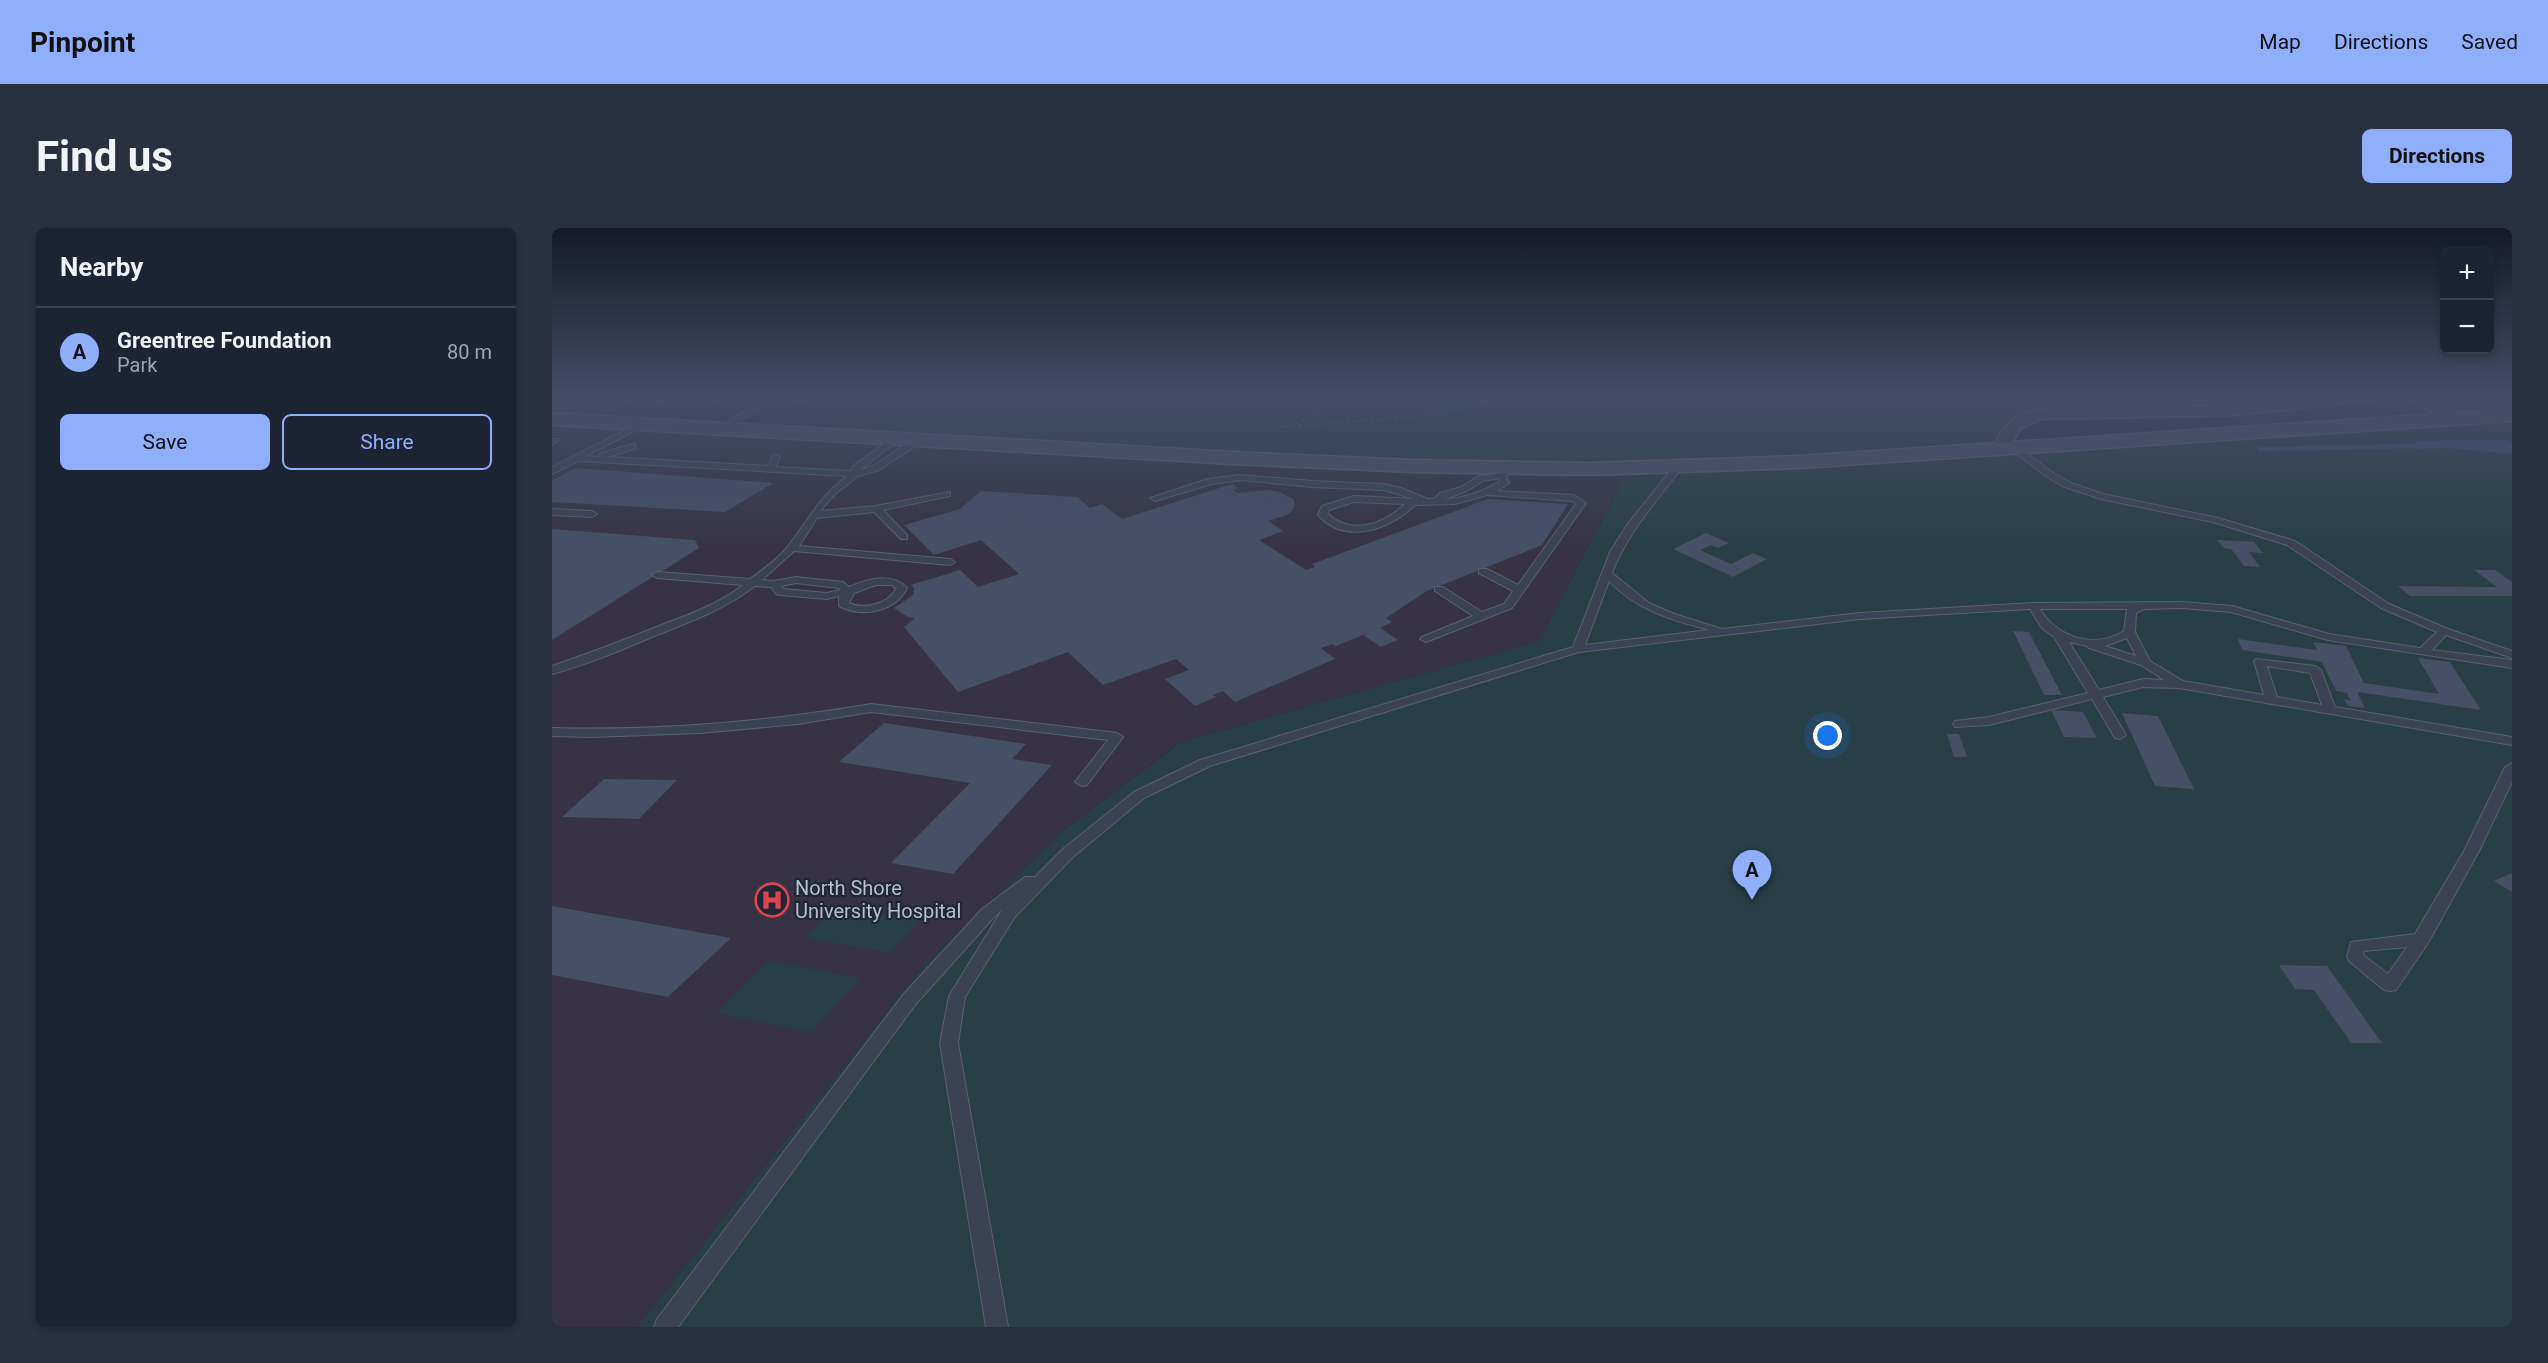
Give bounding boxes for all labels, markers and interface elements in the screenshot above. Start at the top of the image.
text: Pinpoint [30,26,135,59]
text: Map [2259,30,2301,54]
text: Directions [2334,30,2428,54]
text: Saved [2461,30,2518,54]
button: Directions [2362,129,2512,183]
text: Find us [36,132,173,181]
map controls [2440,246,2494,354]
button: + [2440,246,2494,300]
text: Nearby [60,252,143,282]
button: − [2440,300,2494,354]
text: Greentree Foundation [117,328,332,353]
text: A [73,340,86,364]
text: 80 m [447,340,492,364]
text: Park [117,353,157,377]
button: Save [60,414,270,470]
button: Share [282,414,492,470]
your location [1813,721,1842,750]
pin: A [1732,850,1772,900]
place label: North Shore University Hospital [795,876,961,923]
hospital icon: North Shore University Hospital [754,882,790,918]

